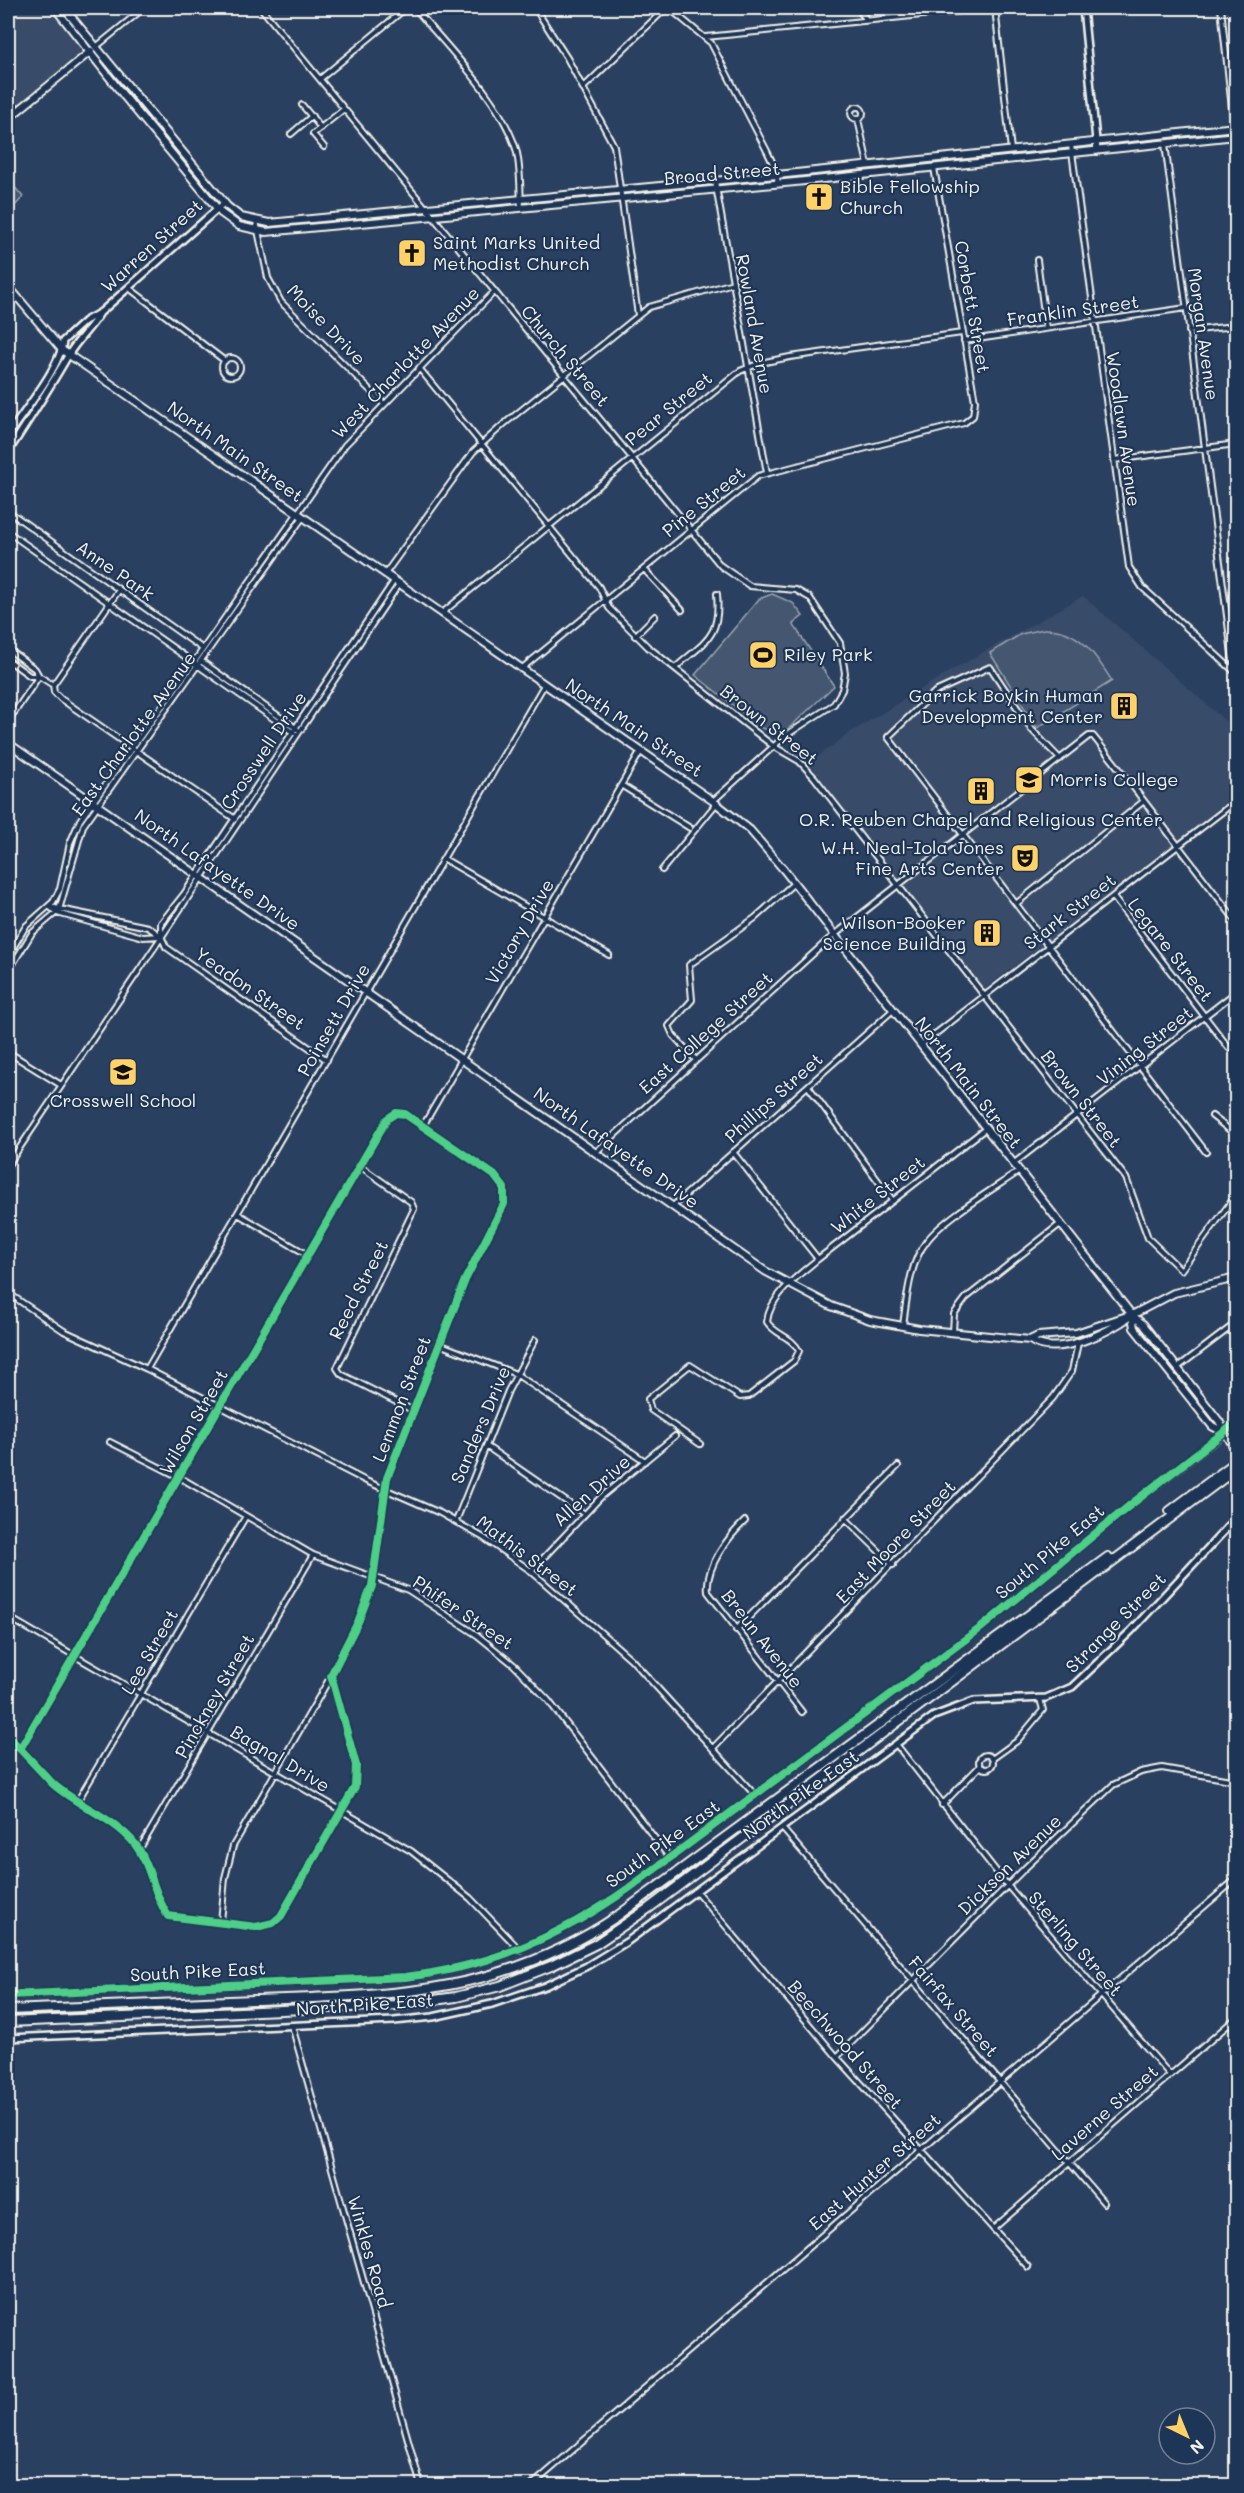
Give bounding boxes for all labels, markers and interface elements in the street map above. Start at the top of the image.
street label: Broad Street [663,156,781,190]
place label: Bible Fellowship Church [840,174,980,219]
church icon: Bible Fellowship Church [803,181,835,213]
street label: Warren Street [95,193,207,297]
place label: Saint Marks United Methodist Church [433,230,600,275]
church icon: Saint Marks United Methodist Church [396,237,428,269]
street label: Corbett Street [950,239,996,375]
street label: Rowland Avenue [731,252,779,396]
street label: Morgan Avenue [1183,266,1225,402]
street label: Moise Drive [282,279,371,370]
street label: West Charlotte Avenue [326,281,484,444]
street label: Franklin Street [1005,289,1140,331]
street label: Church Street [516,300,615,411]
street label: Woodlawn Avenue [1101,350,1147,508]
street label: Pear Street [620,366,717,451]
street label: North Main Street [163,395,308,507]
street label: Pine Street [657,460,750,542]
street label: Anne Park [72,535,159,606]
sports icon: Riley Park [747,639,779,671]
place label: Riley Park [784,642,873,666]
street label: East Charlotte Avenue [65,646,201,820]
street label: North Main Street [561,672,708,782]
street label: Brown Street [716,678,823,770]
place label: Garrick Boykin Human Development Center [909,683,1103,728]
street label: Crosswell Drive [215,687,312,814]
building icon: Garrick Boykin Human Development Center [1108,690,1140,722]
school or university icon: Morris College [1013,764,1045,796]
place label: Morris College [1050,767,1178,791]
building icon: O.R. Reuben Chapel and Religious Center [965,775,997,807]
street label: North Lafayette Drive [130,803,305,935]
place label: O.R. Reuben Chapel and Religious Center [799,807,1163,831]
place label: W.H. Neal-Iola Jones Fine Arts Center [821,835,1004,880]
theatre icon: W.H. Neal-Iola Jones Fine Arts Center [1009,842,1041,874]
street label: Stark Street [1018,868,1120,955]
street label: Victory Drive [479,874,559,989]
street label: Legare Street [1123,893,1219,1006]
place label: Wilson-Booker Science Building [823,910,966,955]
building icon: Wilson-Booker Science Building [971,917,1003,949]
street label: Yeadon Street [191,941,310,1035]
street label: Poinsett Drive [291,959,375,1080]
street label: East College Street [633,966,777,1099]
street label: Vining Street [1091,1000,1197,1090]
street label: North Main Street [910,1012,1028,1153]
street label: Brown Street [1036,1045,1128,1152]
street label: Phillips Street [719,1047,827,1148]
school or university icon: Crosswell School [107,1056,139,1088]
street label: North Lafayette Drive [529,1081,704,1213]
place label: Crosswell School [50,1088,196,1112]
street label: White Street [825,1150,930,1239]
street label: Reed Street [323,1236,393,1343]
street label: Lemmon Street [366,1332,436,1465]
street label: Sanders Drive [445,1362,516,1487]
street label: Wilson Street [153,1364,233,1479]
street label: Allen Drive [548,1449,635,1531]
street label: East Moore Street [830,1474,960,1608]
street label: South Pike East [990,1498,1109,1604]
street label: Mathis Street [472,1509,583,1601]
street label: Strange Street [1060,1567,1171,1678]
street label: Phifer Street [408,1570,519,1655]
street label: Breun Avenue [717,1584,809,1693]
street label: Lee Street [115,1604,183,1699]
street label: Pinckney Street [169,1629,260,1762]
street label: Bagnal Drive [226,1719,335,1797]
street label: North Pike East [738,1744,863,1844]
street label: South Pike East [600,1794,724,1893]
street label: Dickson Avenue [952,1809,1066,1920]
street label: Sterling Street [1023,1886,1128,2001]
street label: Fairfax Street [903,1951,1004,2062]
street label: South Pike East [130,1955,266,1987]
street label: Beechwood Street [783,1975,909,2114]
street label: North Pike East [295,1987,435,2021]
street label: Laverne Street [1046,2059,1163,2165]
street label: East Hunter Street [803,2107,946,2235]
street label: Winkles Road [342,2193,397,2311]
north arrow [1157,2406,1217,2466]
text: N [1186,2436,1209,2459]

